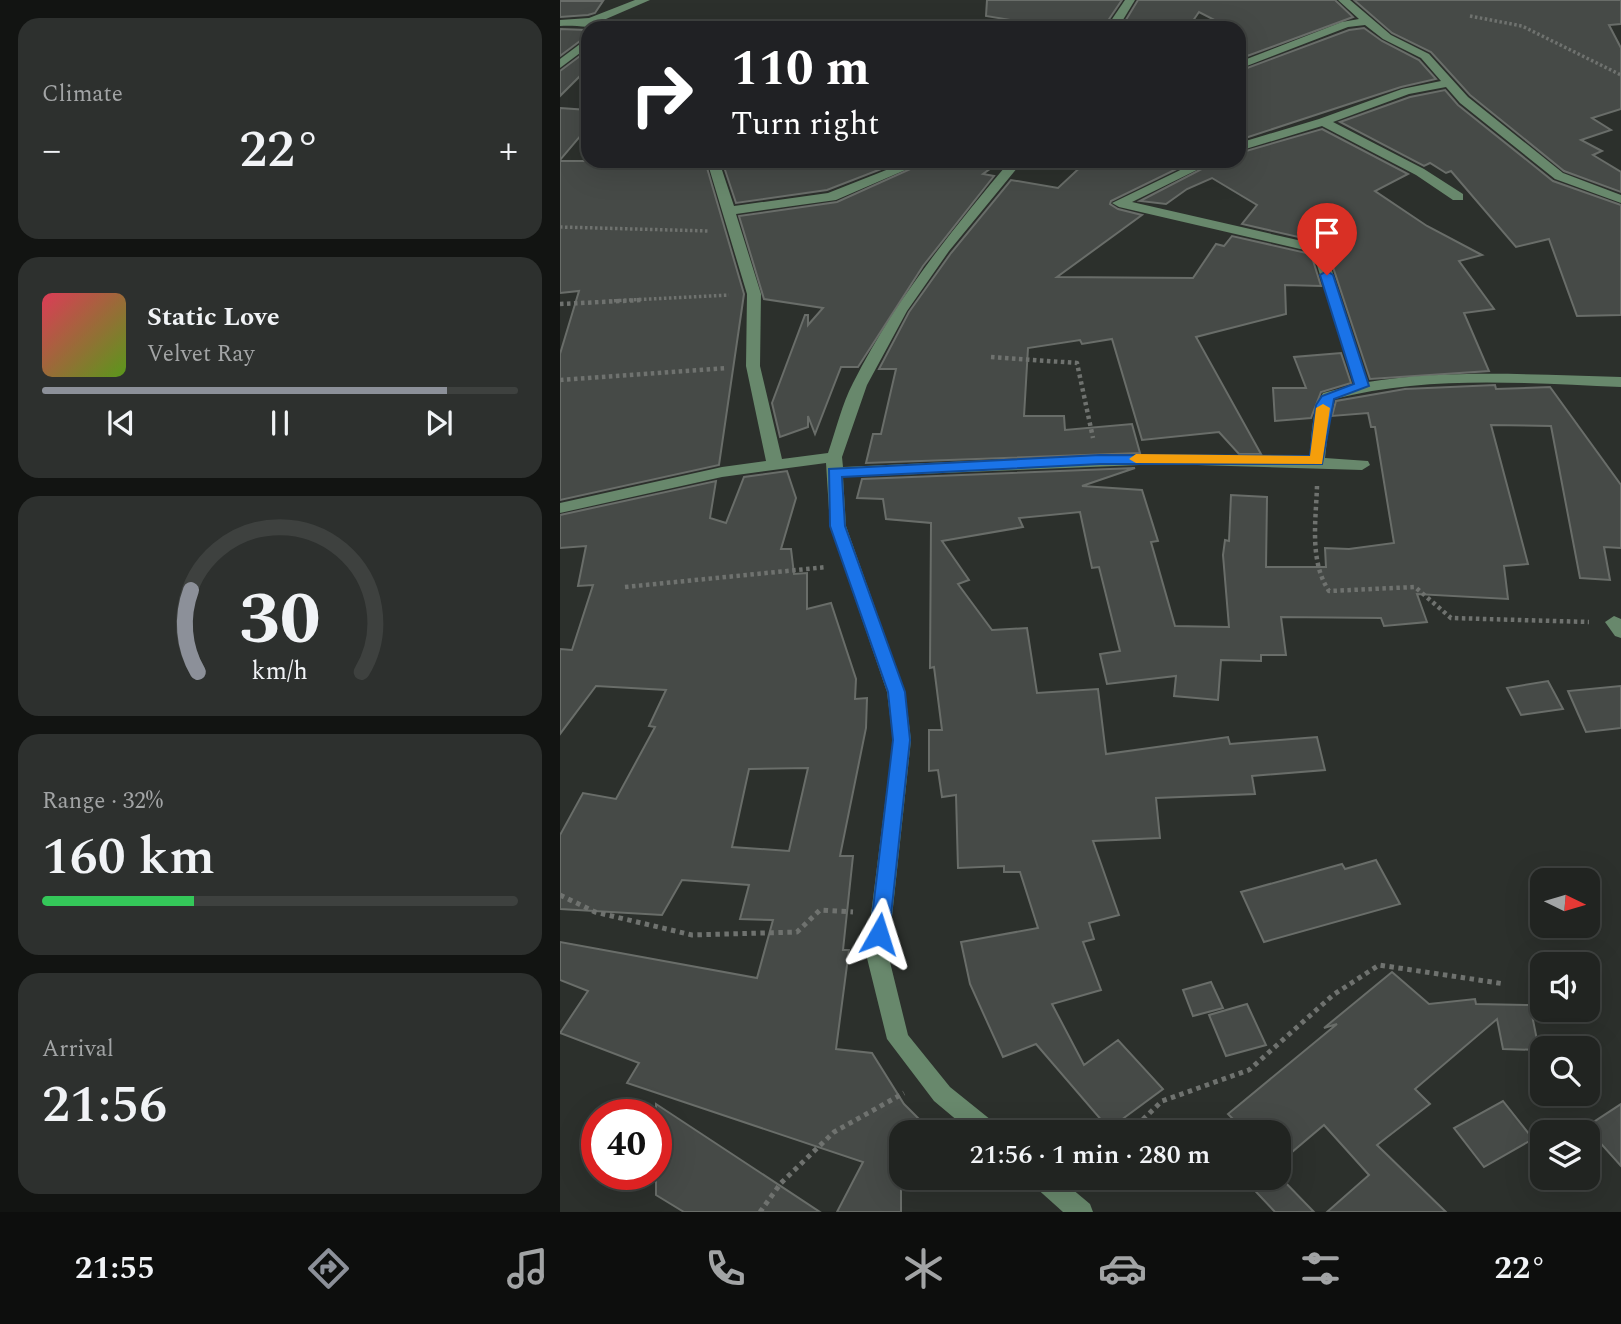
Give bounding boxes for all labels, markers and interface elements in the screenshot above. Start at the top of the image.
text: 110 m [731,32,870,107]
icon: right [616,49,707,140]
text: Climate [42,77,123,112]
text: Turn right [731,100,879,149]
text: 22° [239,111,321,190]
text: − [42,122,61,180]
text: + [499,122,518,180]
pin [1297,203,1357,275]
icon: arrive [1308,214,1346,252]
text: Static Love [147,297,280,337]
text: Velvet Ray [147,337,254,372]
icon: previous [102,404,140,442]
icon: pause [261,404,299,442]
icon: next [420,404,458,442]
text: 30 [239,565,321,676]
text: km/h [252,653,308,691]
text: Range · 32% [42,784,163,819]
text: 160 km [42,818,215,897]
north arrow [1530,868,1600,938]
map controls [1530,868,1600,1190]
position arrow [842,897,916,971]
button: sound [1530,952,1600,1022]
text: Arrival [42,1032,114,1067]
button: search [1530,1036,1600,1106]
text: 21:56 [42,1066,167,1145]
speed limit sign: 40 [581,1099,672,1190]
button: layers [1530,1120,1600,1190]
text: 21:56 · 1 min · 280 m [970,1135,1210,1175]
text: 21:55 [75,1244,155,1293]
icon: directions [304,1244,353,1293]
icon: music [503,1244,552,1293]
icon: phone [701,1244,750,1293]
icon: climate [899,1244,948,1293]
icon: car [1098,1244,1147,1293]
icon: filters [1296,1244,1345,1293]
text: 22° [1494,1244,1546,1293]

